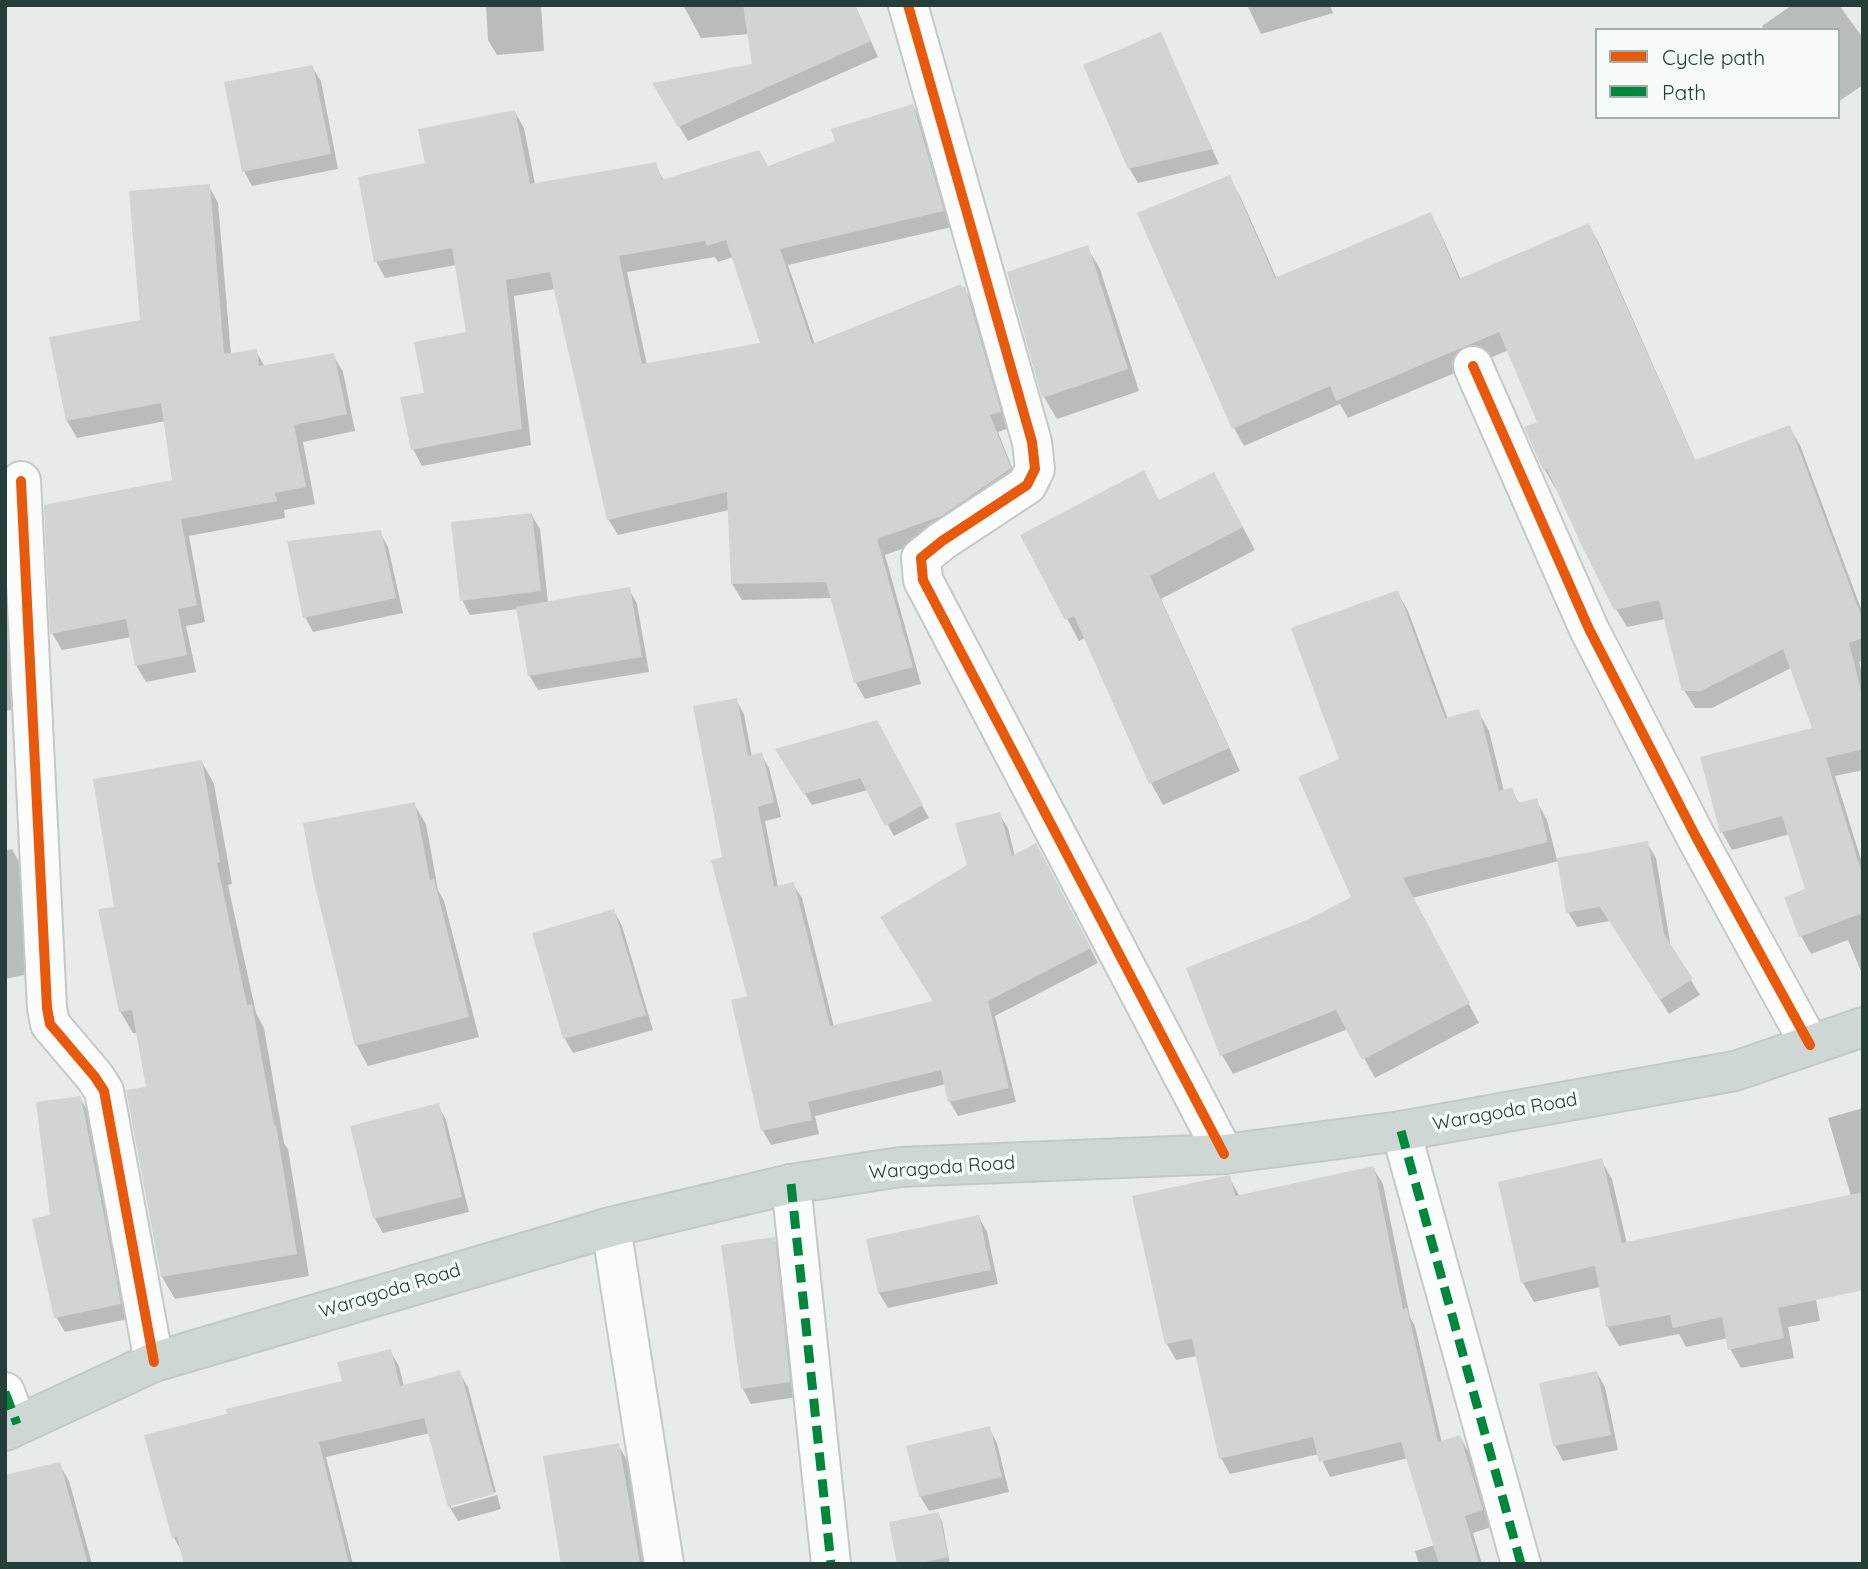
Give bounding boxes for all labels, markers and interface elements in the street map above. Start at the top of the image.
legend [1595,28,1840,119]
text: Cycle path [1662,44,1765,70]
text: Path [1662,79,1706,105]
street label: Waragoda Road [1431,1088,1579,1136]
street label: Waragoda Road [868,1152,1016,1184]
street label: Waragoda Road [317,1259,463,1323]

